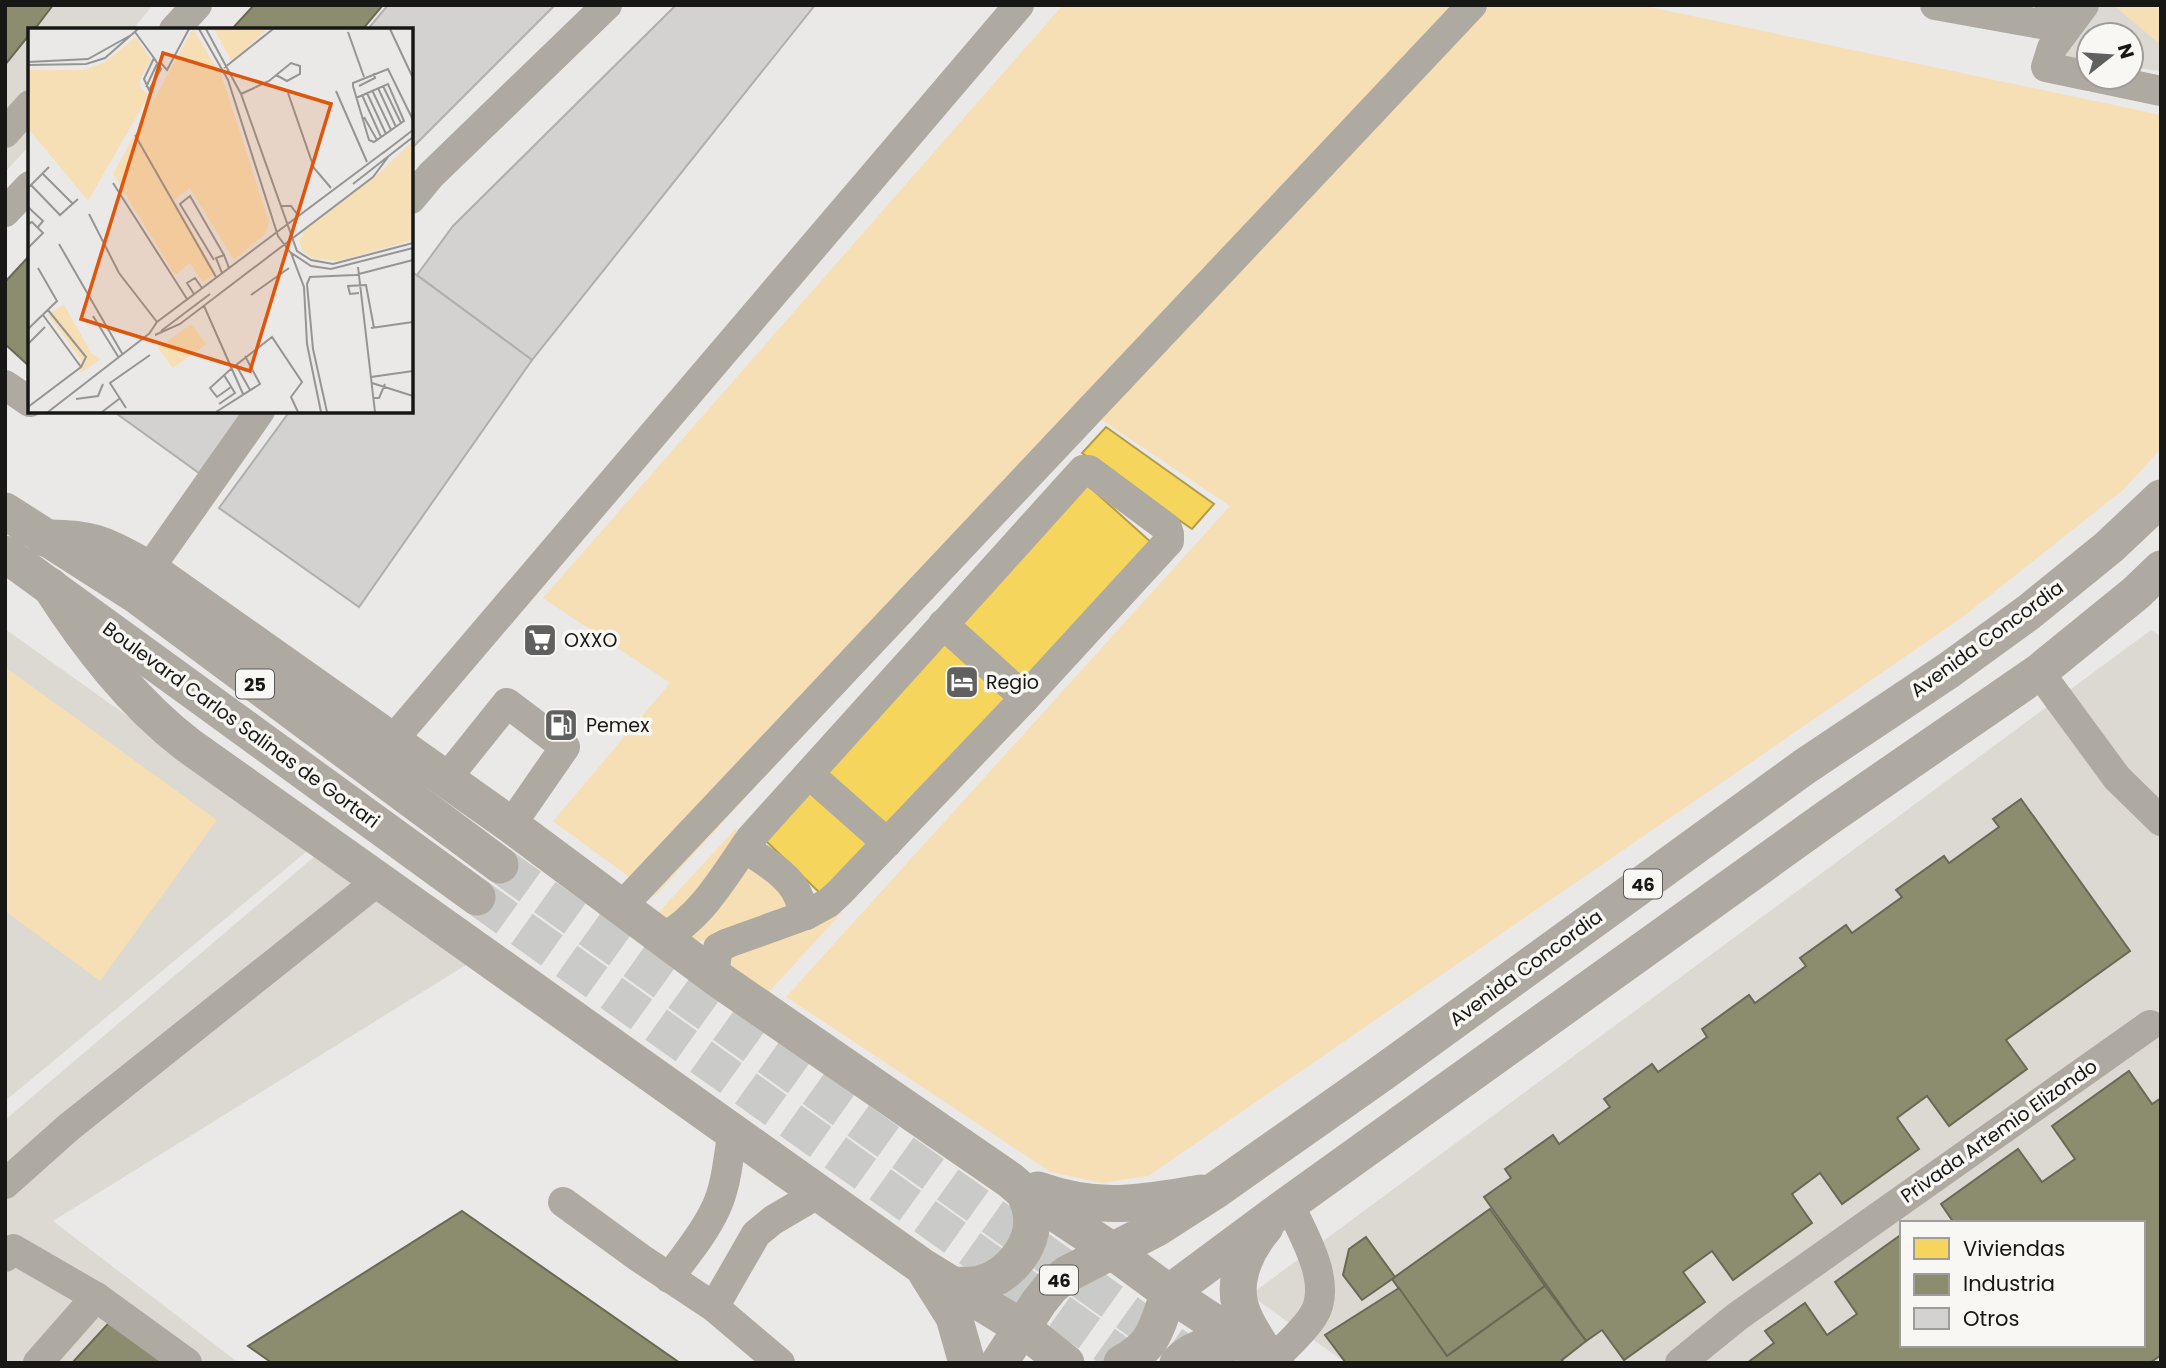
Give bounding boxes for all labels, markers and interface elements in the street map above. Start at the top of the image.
north arrow [2075,21,2145,91]
inset map [28,28,413,413]
text: N [2111,40,2141,62]
street label: Avenida Concordia [1905,574,2069,704]
street label: Boulevard Carlos Salinas de Gortari [97,615,385,835]
supermarket icon: OXXO [521,621,559,659]
place label: OXXO [564,627,618,654]
hotel icon: Regio [943,663,981,701]
place label: Regio [986,669,1039,696]
road number: 25 [236,670,274,698]
fuel station icon: Pemex [542,706,580,744]
place label: Pemex [586,712,649,739]
road number: 46 [1624,870,1662,898]
street label: Avenida Concordia [1444,903,1608,1033]
street label: Privada Artemio Elizondo [1895,1053,2103,1209]
legend [1900,1221,2145,1347]
text: Viviendas [1963,1234,2065,1263]
road number: 46 [1040,1266,1078,1294]
text: Industria [1963,1269,2055,1298]
text: Otros [1963,1304,2019,1333]

